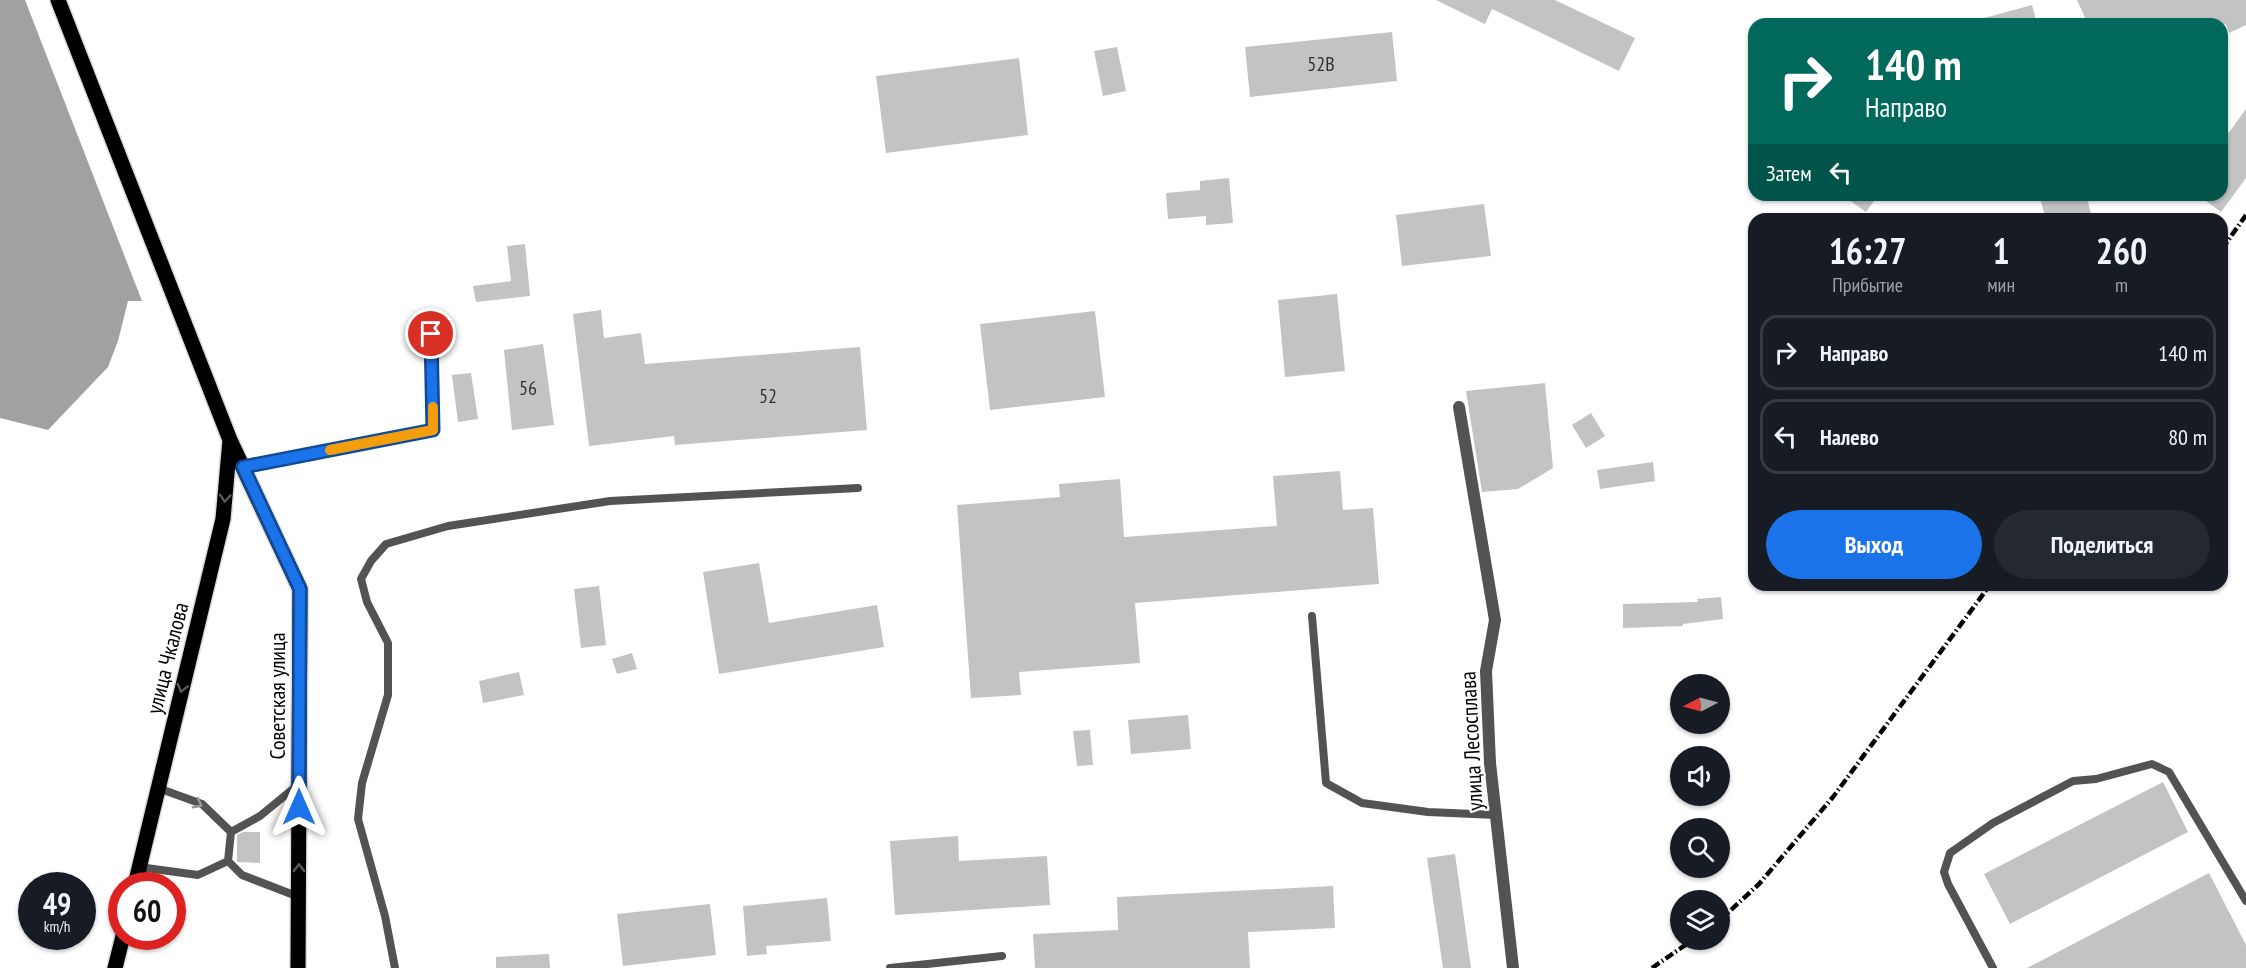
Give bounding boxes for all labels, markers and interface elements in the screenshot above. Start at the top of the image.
text: 140 m [1865,37,1962,92]
icon: right [1766,42,1844,120]
house number: 52В [1307,51,1335,77]
text: Направо [1865,90,1947,124]
icon: left [1824,156,1857,189]
text: Затем [1766,159,1812,187]
text: 16:27 [1829,227,1907,274]
text: 1 [1993,227,2010,274]
text: 260 [2096,227,2147,274]
text: Прибытие [1832,272,1903,298]
text: мин [1987,272,2015,298]
text: m [2115,272,2128,298]
pin [405,308,456,359]
icon: arrive [414,317,447,350]
icon: right [1769,336,1802,369]
text: Направо [1820,339,1888,367]
text: 140 m [2158,339,2207,367]
house number: 56 [519,375,537,401]
house number: 52 [759,383,777,409]
icon: left [1769,420,1802,453]
text: Налево [1820,423,1879,451]
text: 80 m [2168,423,2207,451]
one-way arrow [219,493,232,502]
button: Выход [1766,510,1982,579]
button: Поделиться [1994,510,2210,579]
street label: улица Чкалова [140,599,194,717]
street label: Советская улица [263,632,291,760]
street label: улица Лесосплава [1453,671,1489,811]
north arrow [1670,674,1730,734]
map controls [1670,674,1730,950]
one-way arrow [177,683,190,693]
button: sound [1670,746,1730,806]
position arrow [267,775,331,839]
one-way arrow [192,797,202,808]
button: search [1670,818,1730,878]
one-way arrow [293,863,305,872]
speed limit sign: 60 [108,872,186,950]
text: 49 [43,884,71,923]
button: layers [1670,890,1730,950]
text: km/h [44,917,70,936]

